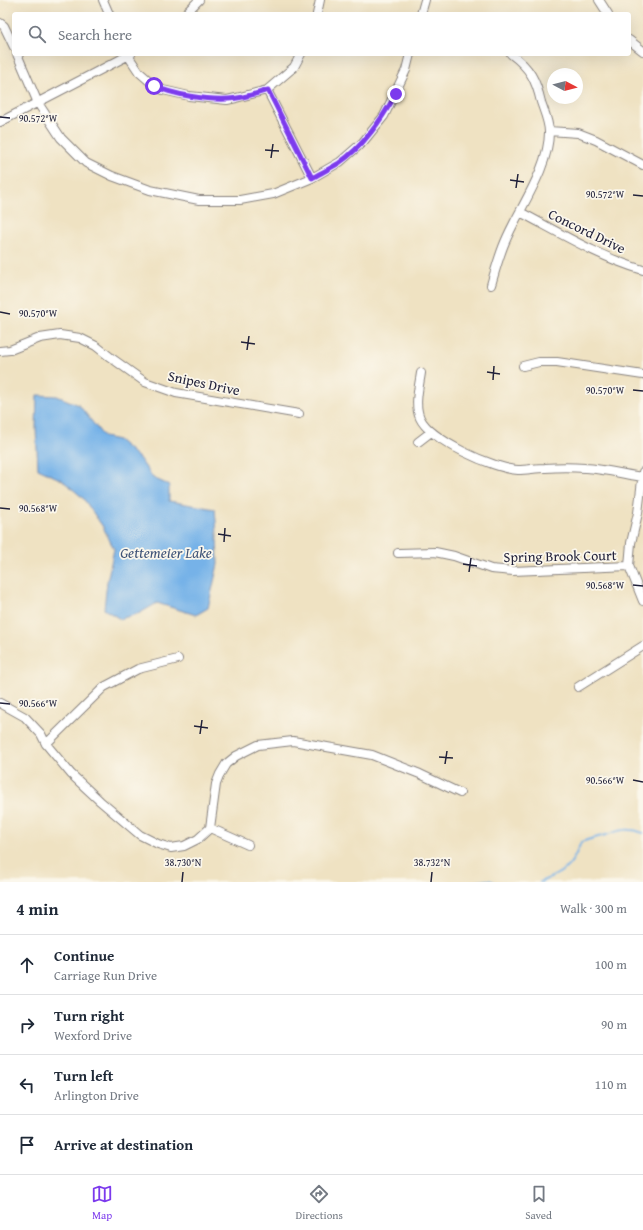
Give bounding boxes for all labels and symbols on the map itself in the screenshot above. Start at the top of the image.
north arrow [547,68,583,104]
route start [145,77,163,95]
route end [387,85,405,103]
text: 90.572°W [19,111,58,126]
text: 90.572°W [586,187,625,202]
street label: Concord Drive [545,204,629,258]
text: 90.570°W [19,306,58,321]
street label: Snipes Drive [166,366,242,400]
text: 90.570°W [586,383,625,398]
text: 90.568°W [19,501,58,516]
water label: Gettemeier Lake [120,542,212,563]
street label: Spring Brook Court [503,545,617,567]
text: 90.568°W [586,578,625,593]
text: 90.566°W [19,696,58,711]
text: 90.566°W [586,773,625,788]
text: 38.730°N [165,855,202,870]
text: 38.732°N [414,855,451,870]

